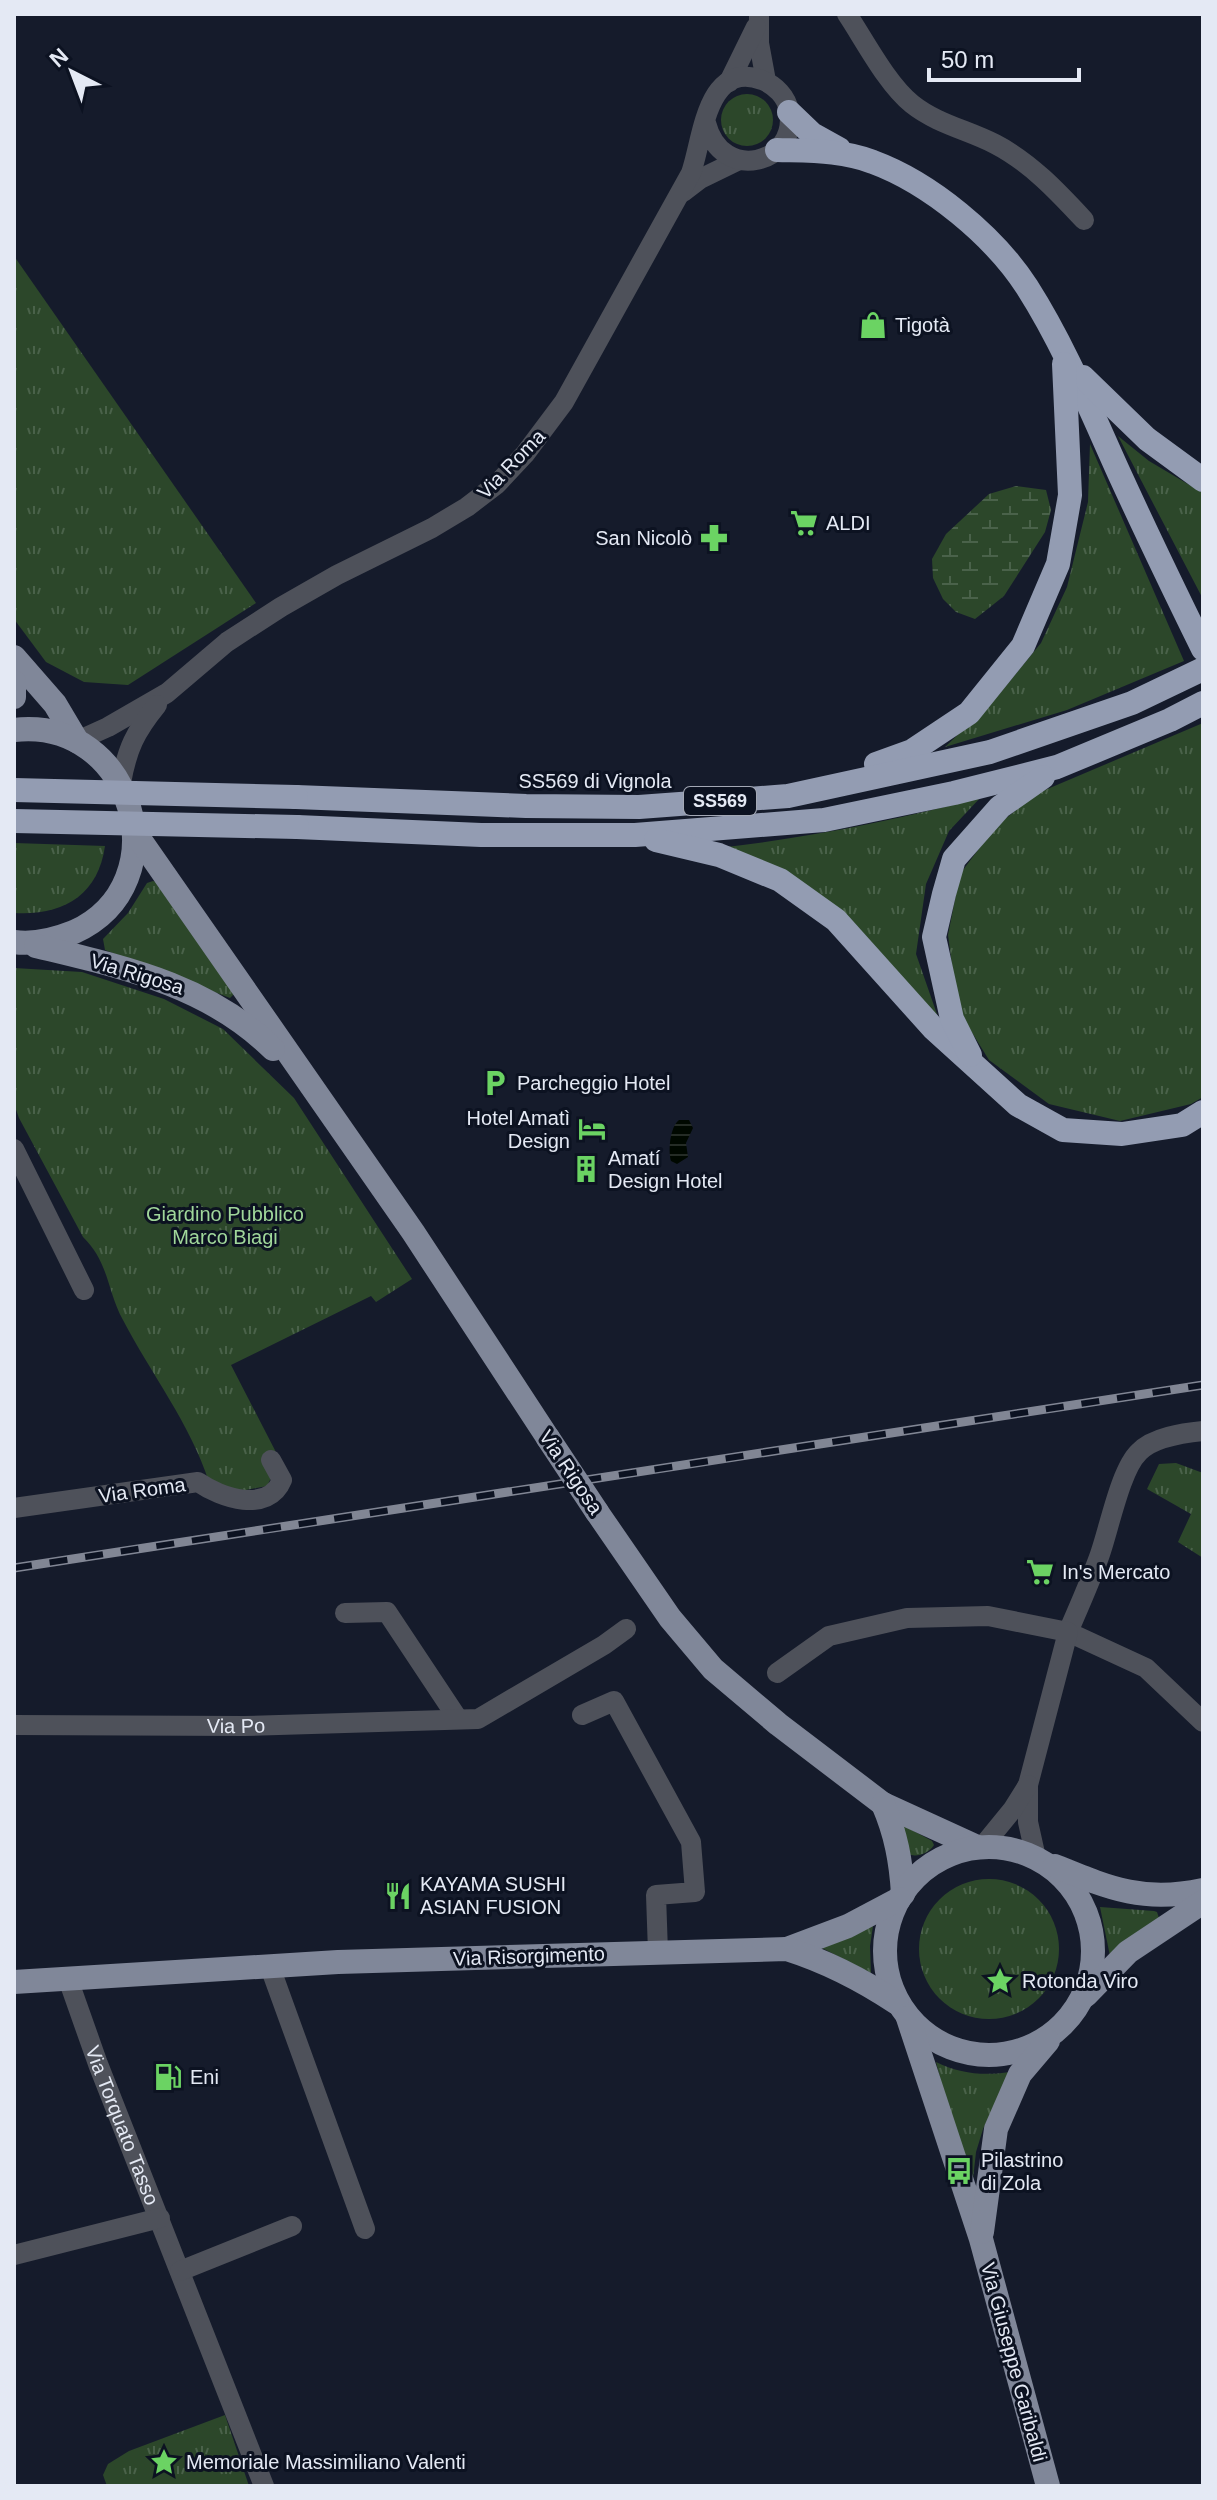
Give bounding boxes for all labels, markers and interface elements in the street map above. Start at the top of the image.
north arrow [32,32,112,112]
scale bar [929,32,1079,82]
text: N [45,43,73,72]
text: 50 m [941,46,994,73]
shop icon: Tigotà [858,310,888,340]
place label: Tigotà [895,314,951,336]
street label: Via Roma [473,424,550,503]
supermarket icon: ALDI [789,508,819,538]
place label: ALDI [826,512,870,534]
pharmacy icon: San Nicolò [699,523,729,553]
place label: San Nicolò [595,527,692,549]
street label: SS569 di Vignola [518,770,672,792]
road number: SS569 [684,787,756,815]
street label: Via Rigosa [88,949,187,999]
parking icon: Parcheggio Hotel [480,1068,510,1098]
place label: Parcheggio Hotel [517,1072,670,1094]
place label: Hotel Amatì Design [467,1107,570,1152]
hotel icon: Hotel Amatì Design [577,1114,607,1144]
place label: Amatí Design Hotel [608,1147,723,1192]
building icon: Amatí Design Hotel [571,1154,601,1184]
park label: Giardino Pubblico Marco Biagi [146,1203,304,1248]
street label: Via Rigosa [535,1426,608,1519]
street label: Via Roma [97,1473,188,1507]
supermarket icon: In's Mercato [1025,1557,1055,1587]
place label: In's Mercato [1062,1561,1170,1583]
street label: Via Po [207,1714,266,1737]
place label: KAYAMA SUSHI ASIAN FUSION [420,1873,566,1918]
restaurant icon: KAYAMA SUSHI ASIAN FUSION [383,1881,413,1911]
street label: Via Risorgimento [453,1942,605,1970]
place icon: Rotonda Viro [985,1966,1015,1996]
place label: Rotonda Viro [1022,1970,1138,1992]
street label: Via Torquato Tasso [81,2043,163,2208]
fuel station icon: Eni [153,2062,183,2092]
place label: Eni [190,2066,219,2088]
place label: Pilastrino di Zola [981,2149,1063,2194]
bus stop icon: Pilastrino di Zola [944,2156,974,2186]
street label: Via Giuseppe Garibaldi [977,2260,1051,2464]
place icon: Memoriale Massimiliano Valenti [149,2447,179,2477]
place label: Memoriale Massimiliano Valenti [186,2451,466,2473]

